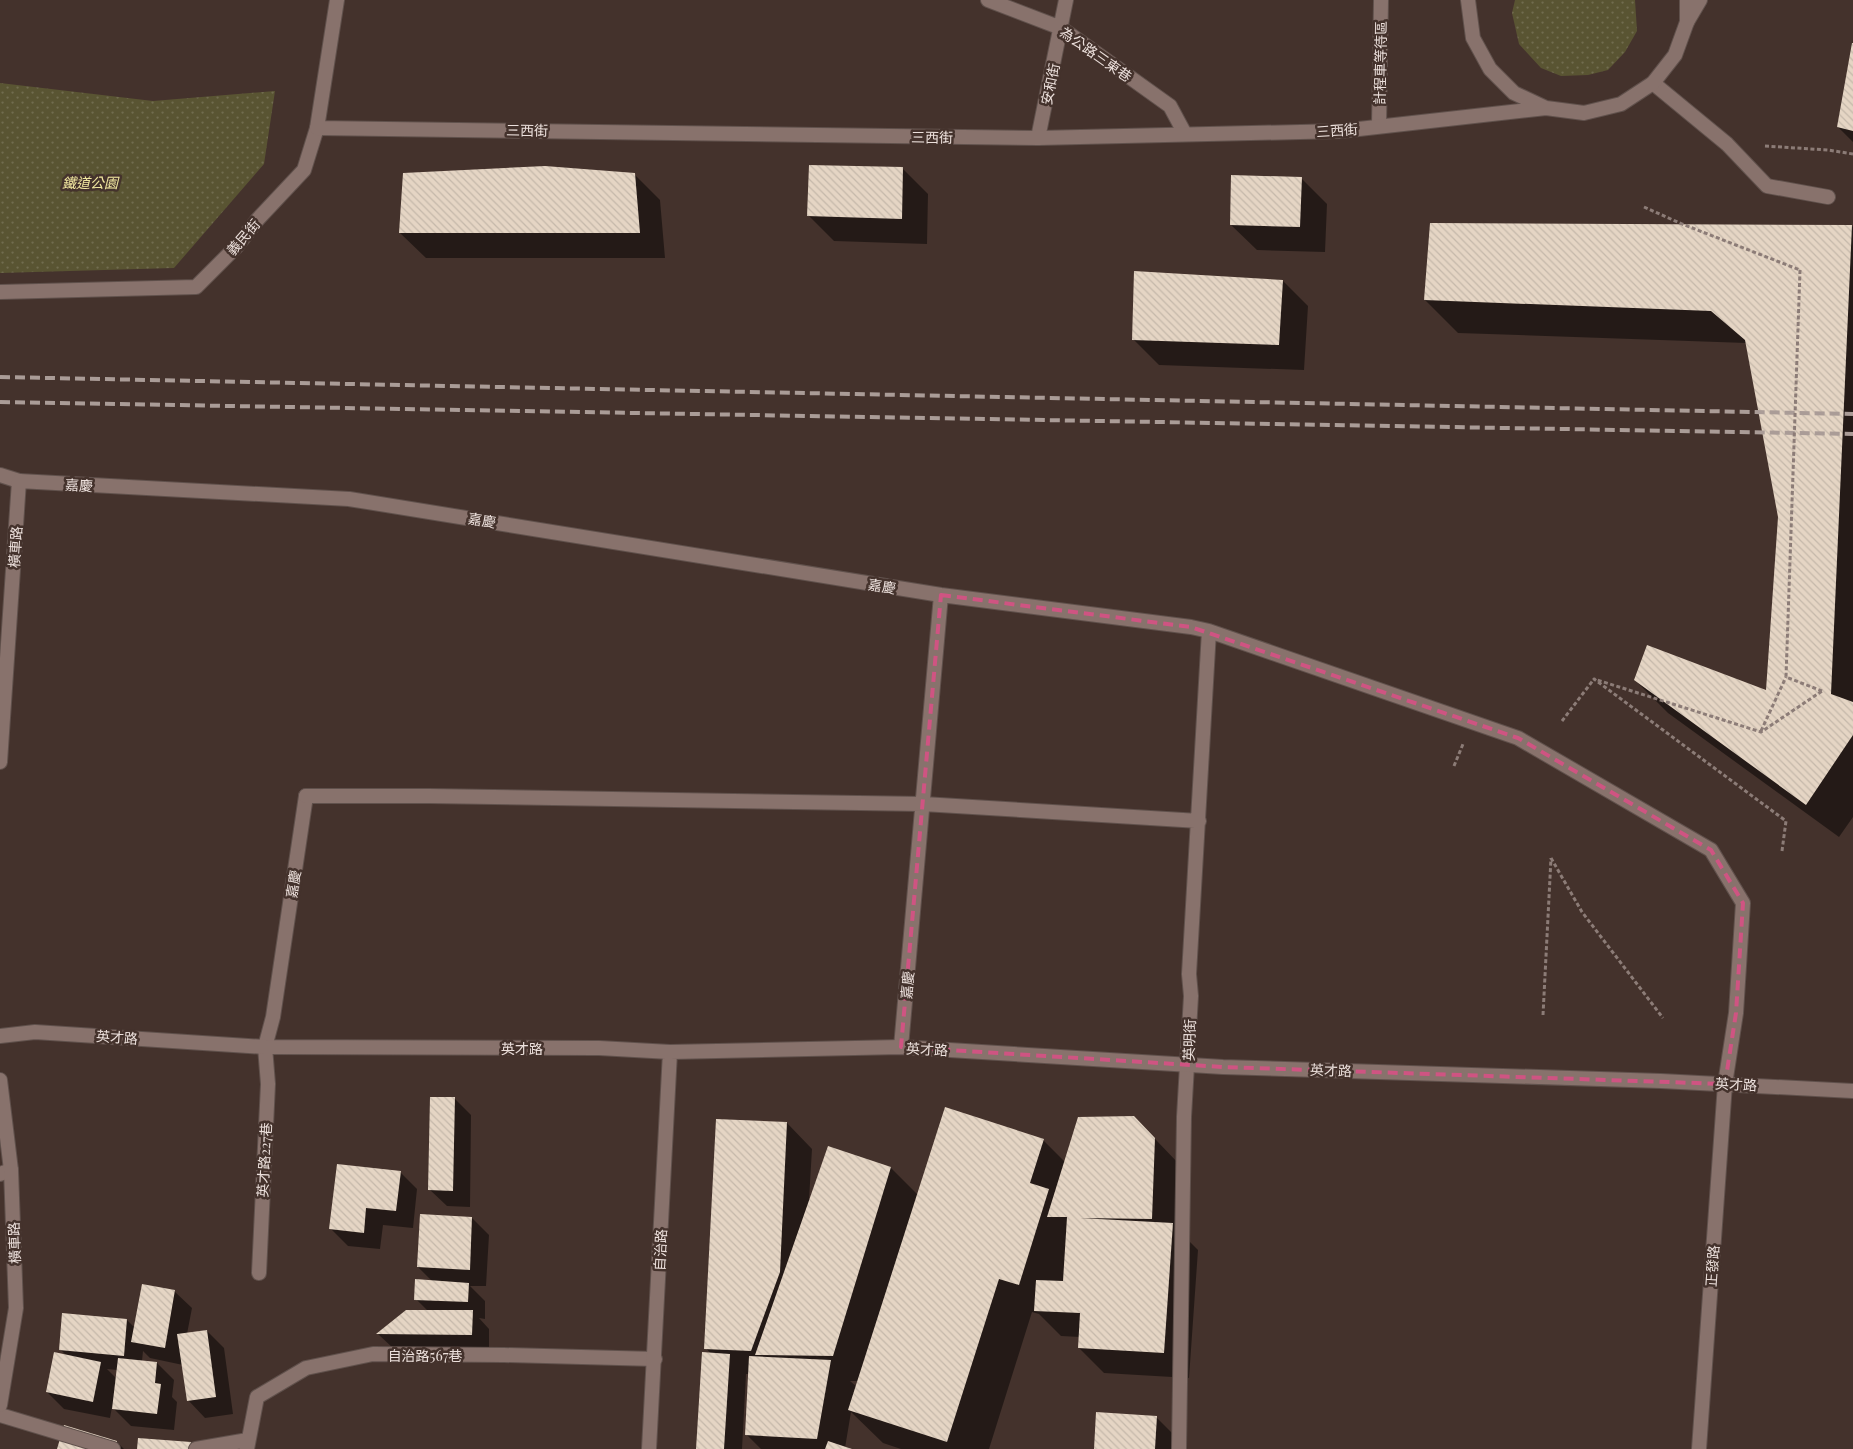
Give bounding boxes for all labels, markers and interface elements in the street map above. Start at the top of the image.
street label: 計程車等待區 [1370,21,1390,105]
street label: 為公路三東巷 [1056,22,1136,86]
street label: 安和街 [1036,61,1064,107]
street label: 三西街 [1315,119,1359,141]
street label: 三西街 [506,120,548,140]
street label: 三西街 [911,127,953,147]
park label: 鐵道公園 [62,173,120,192]
street label: 義民街 [222,215,264,259]
street label: 嘉慶 [65,475,93,495]
street label: 嘉慶 [467,508,497,532]
street label: 橫車路 [4,525,26,569]
street label: 嘉慶 [867,574,897,598]
street label: 嘉慶 [281,869,305,899]
street label: 嘉慶 [896,970,918,1000]
street label: 英明街 [1179,1019,1199,1061]
street label: 英才路 [95,1026,139,1048]
street label: 英才路 [906,1038,948,1060]
street label: 英才路 [501,1039,543,1058]
street label: 英才路 [1310,1060,1352,1080]
street label: 英才路 [1715,1073,1757,1095]
street label: 英才路227巷 [253,1122,275,1198]
street label: 橫車路 [4,1222,24,1264]
street label: 自治路 [649,1229,671,1271]
street label: 正發路 [1701,1244,1723,1288]
street label: 自治路567巷 [388,1346,462,1365]

